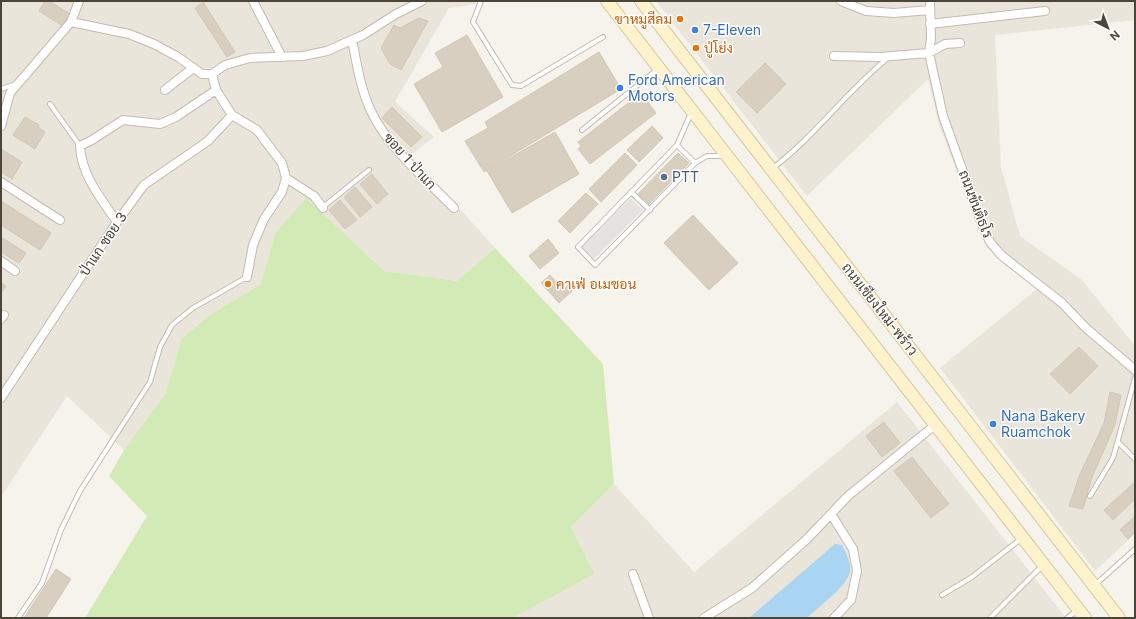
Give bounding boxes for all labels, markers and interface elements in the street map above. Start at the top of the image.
north arrow [1088,8,1128,48]
place label: ขาหมูสีลม [615,10,672,29]
marker: ขาหมูสีลม [675,14,685,24]
place label: 7-Eleven [703,21,761,38]
marker: 7-Eleven [690,25,700,35]
text: N [1107,27,1122,43]
place label: ปู่โย่ง [704,39,733,58]
marker: ปู่โย่ง [691,43,701,53]
place label: Ford American Motors [628,71,725,104]
marker: Ford American Motors [615,83,625,93]
street label: ซอย 1 ป่าแก [380,129,440,193]
street label: ถนนขันติธโร [956,167,997,240]
place label: PTT [672,168,699,185]
marker: PTT [659,172,669,182]
street label: ป่าแก ซอย 3 [75,208,130,279]
street label: ถนนเชียงใหม่-พร้าว [839,259,922,359]
place label: คาเฟ่ อเมซอน [556,275,637,292]
marker: คาเฟ่ อเมซอน [543,279,553,289]
place label: Nana Bakery Ruamchok [1001,407,1086,440]
marker: Nana Bakery Ruamchok [988,419,998,429]

